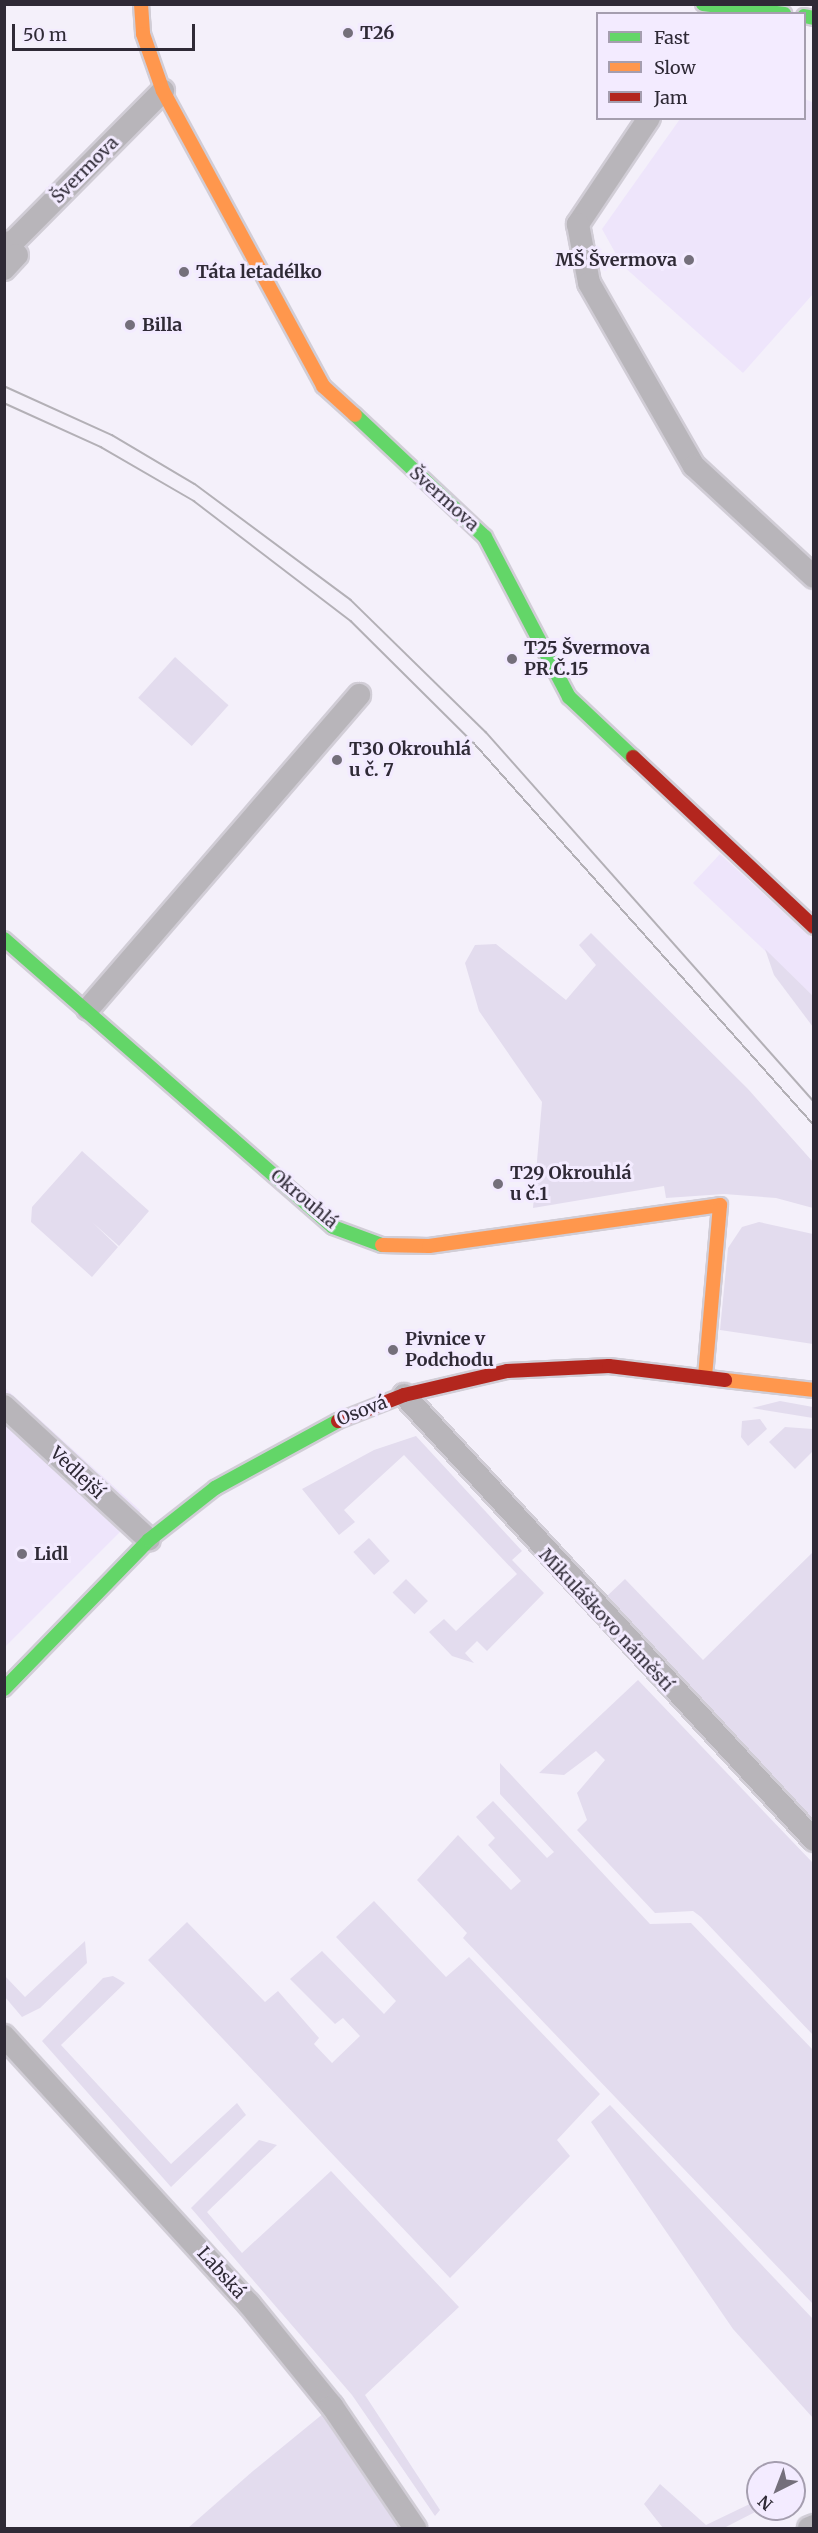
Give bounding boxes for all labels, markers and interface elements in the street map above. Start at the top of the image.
scale bar [15,12,198,50]
legend [596,12,806,120]
place label: T26 [360,22,394,44]
text: 50 m [23,23,67,46]
marker: T26 [341,26,355,40]
text: Fast [654,26,690,49]
text: Slow [654,56,696,79]
text: Jam [654,86,688,109]
street label: Švermova [47,132,123,208]
place label: MŠ Švermova [556,249,677,271]
marker: MŠ Švermova [682,253,696,267]
place label: Táta letadélko [196,261,322,283]
marker: Táta letadélko [177,265,191,279]
place label: Billa [142,314,182,336]
marker: Billa [123,318,137,332]
street label: Švermova [405,462,483,536]
place label: T25 Švermova PR.Č.15 [524,638,650,680]
marker: T25 Švermova PR.Č.15 [505,652,519,666]
place label: T30 Okrouhlá u č. 7 [349,739,471,782]
marker: T30 Okrouhlá u č. 7 [330,753,344,767]
place label: T29 Okrouhlá u č.1 [510,1163,631,1206]
street label: Okrouhlá [266,1165,342,1233]
marker: T29 Okrouhlá u č.1 [491,1177,505,1191]
place label: Pivnice v Podchodu [405,1329,494,1372]
marker: Pivnice v Podchodu [386,1343,400,1357]
street label: Osová [334,1392,390,1430]
street label: Vedlejší [45,1442,109,1504]
place label: Lidl [34,1543,68,1565]
street label: Mikuláškovo náměstí [534,1544,678,1696]
marker: Lidl [15,1547,29,1561]
street label: Labská [192,2243,250,2303]
north arrow [746,2461,806,2521]
text: N [754,2491,777,2515]

